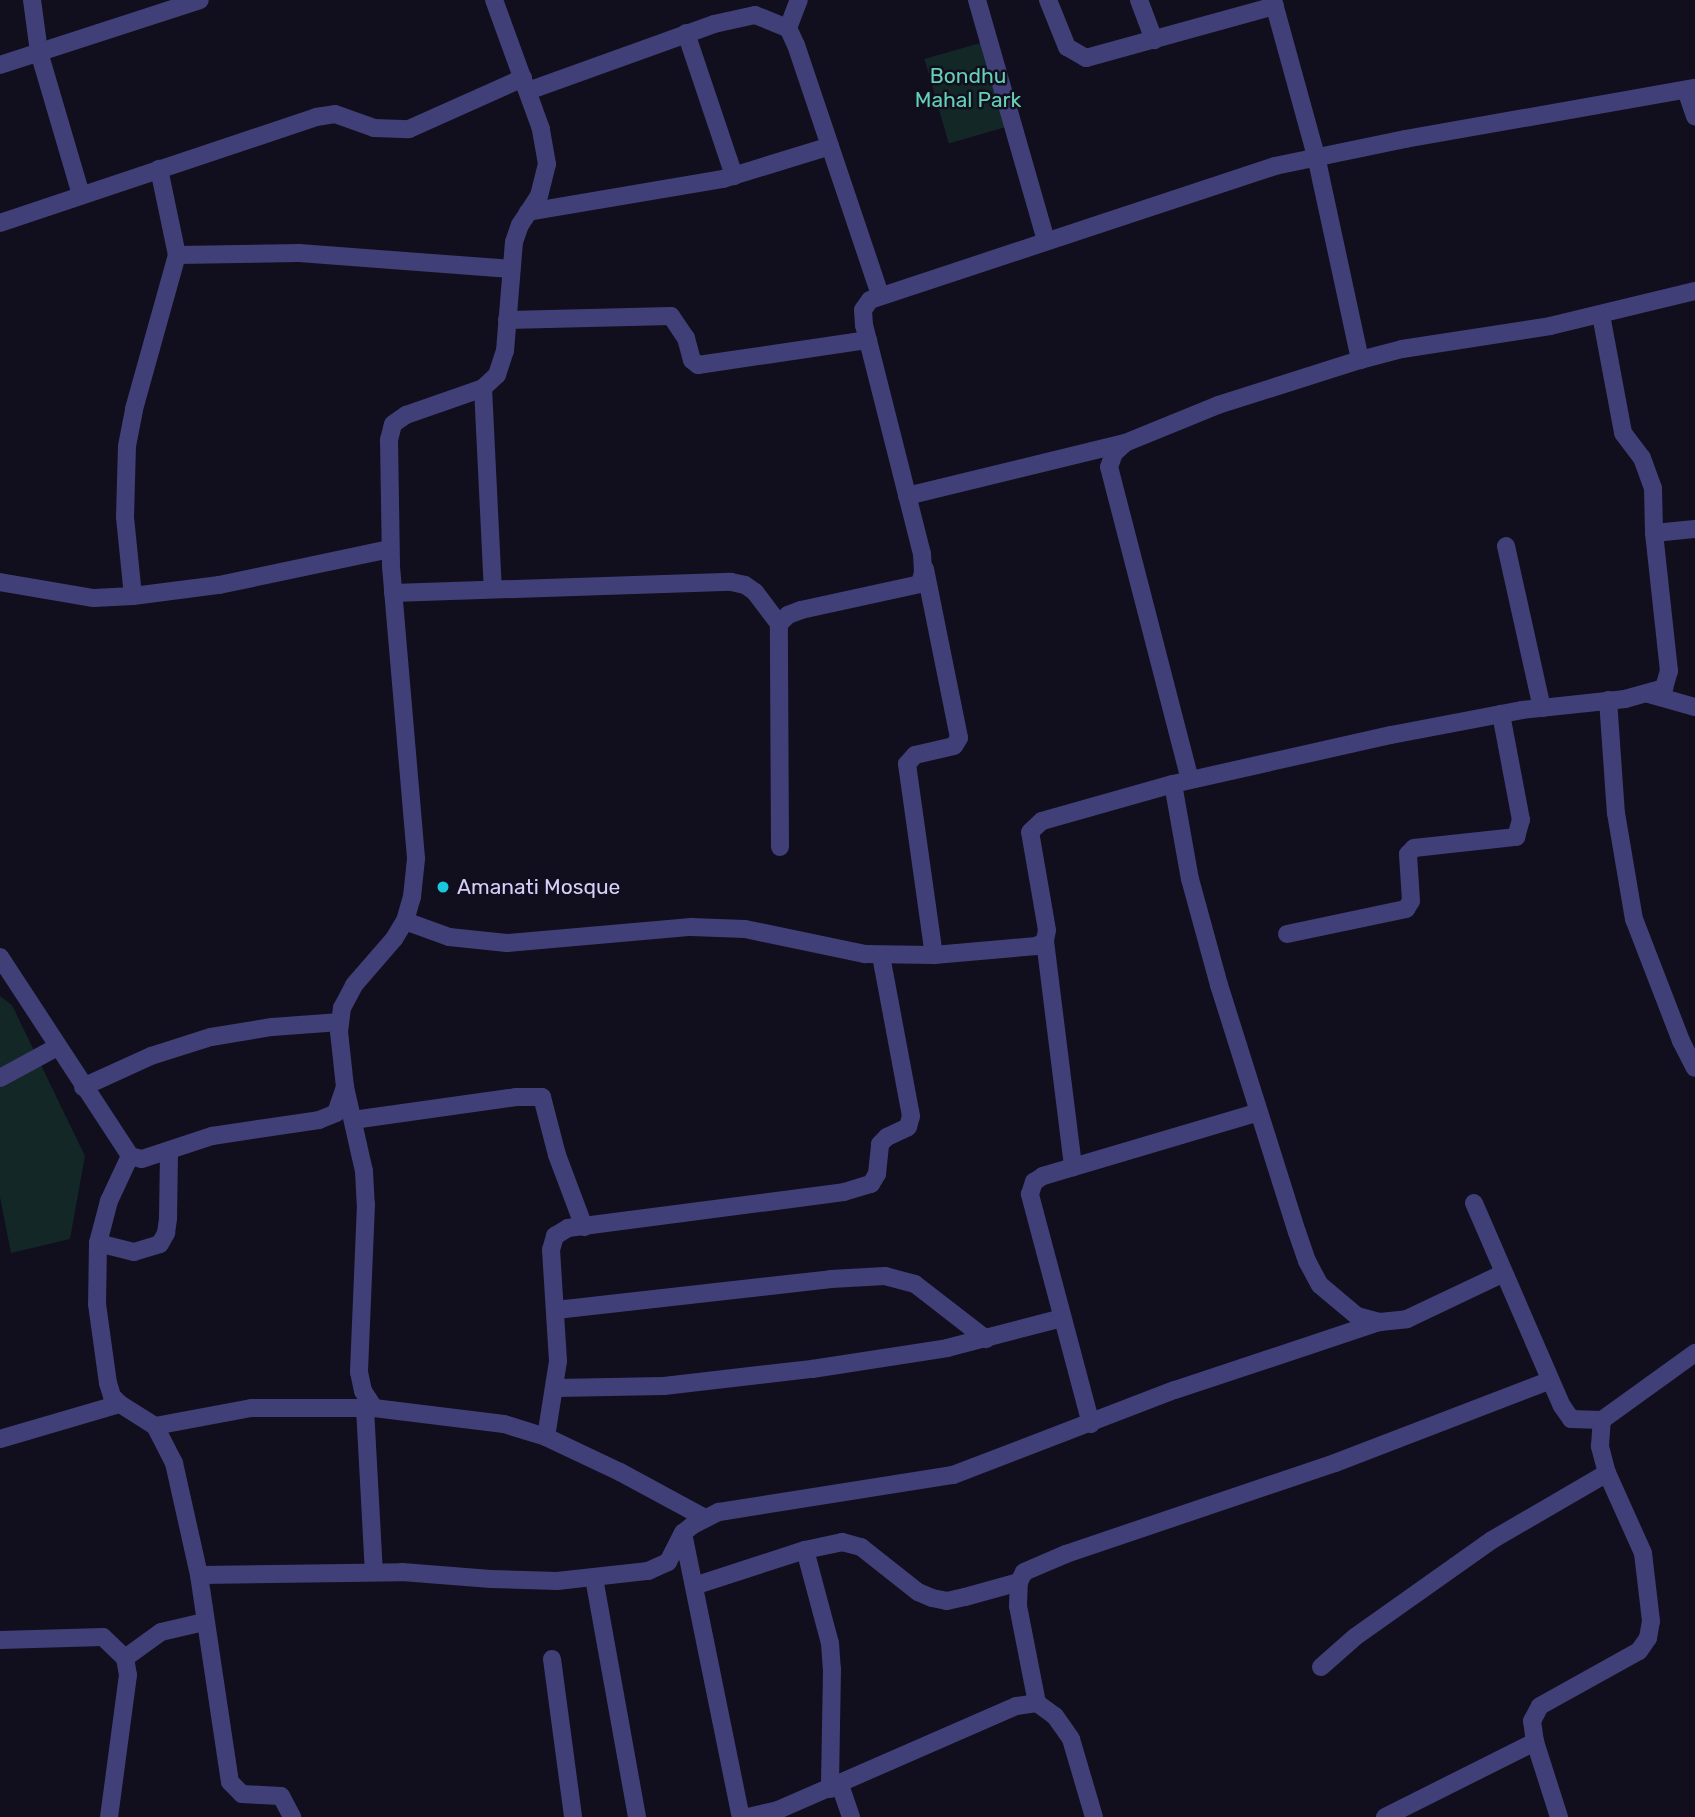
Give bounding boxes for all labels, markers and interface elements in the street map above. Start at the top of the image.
park label: Bondhu Mahal Park [915,63,1021,113]
place label: Amanati Mosque [457,874,620,900]
marker: Amanati Mosque [435,879,451,895]

